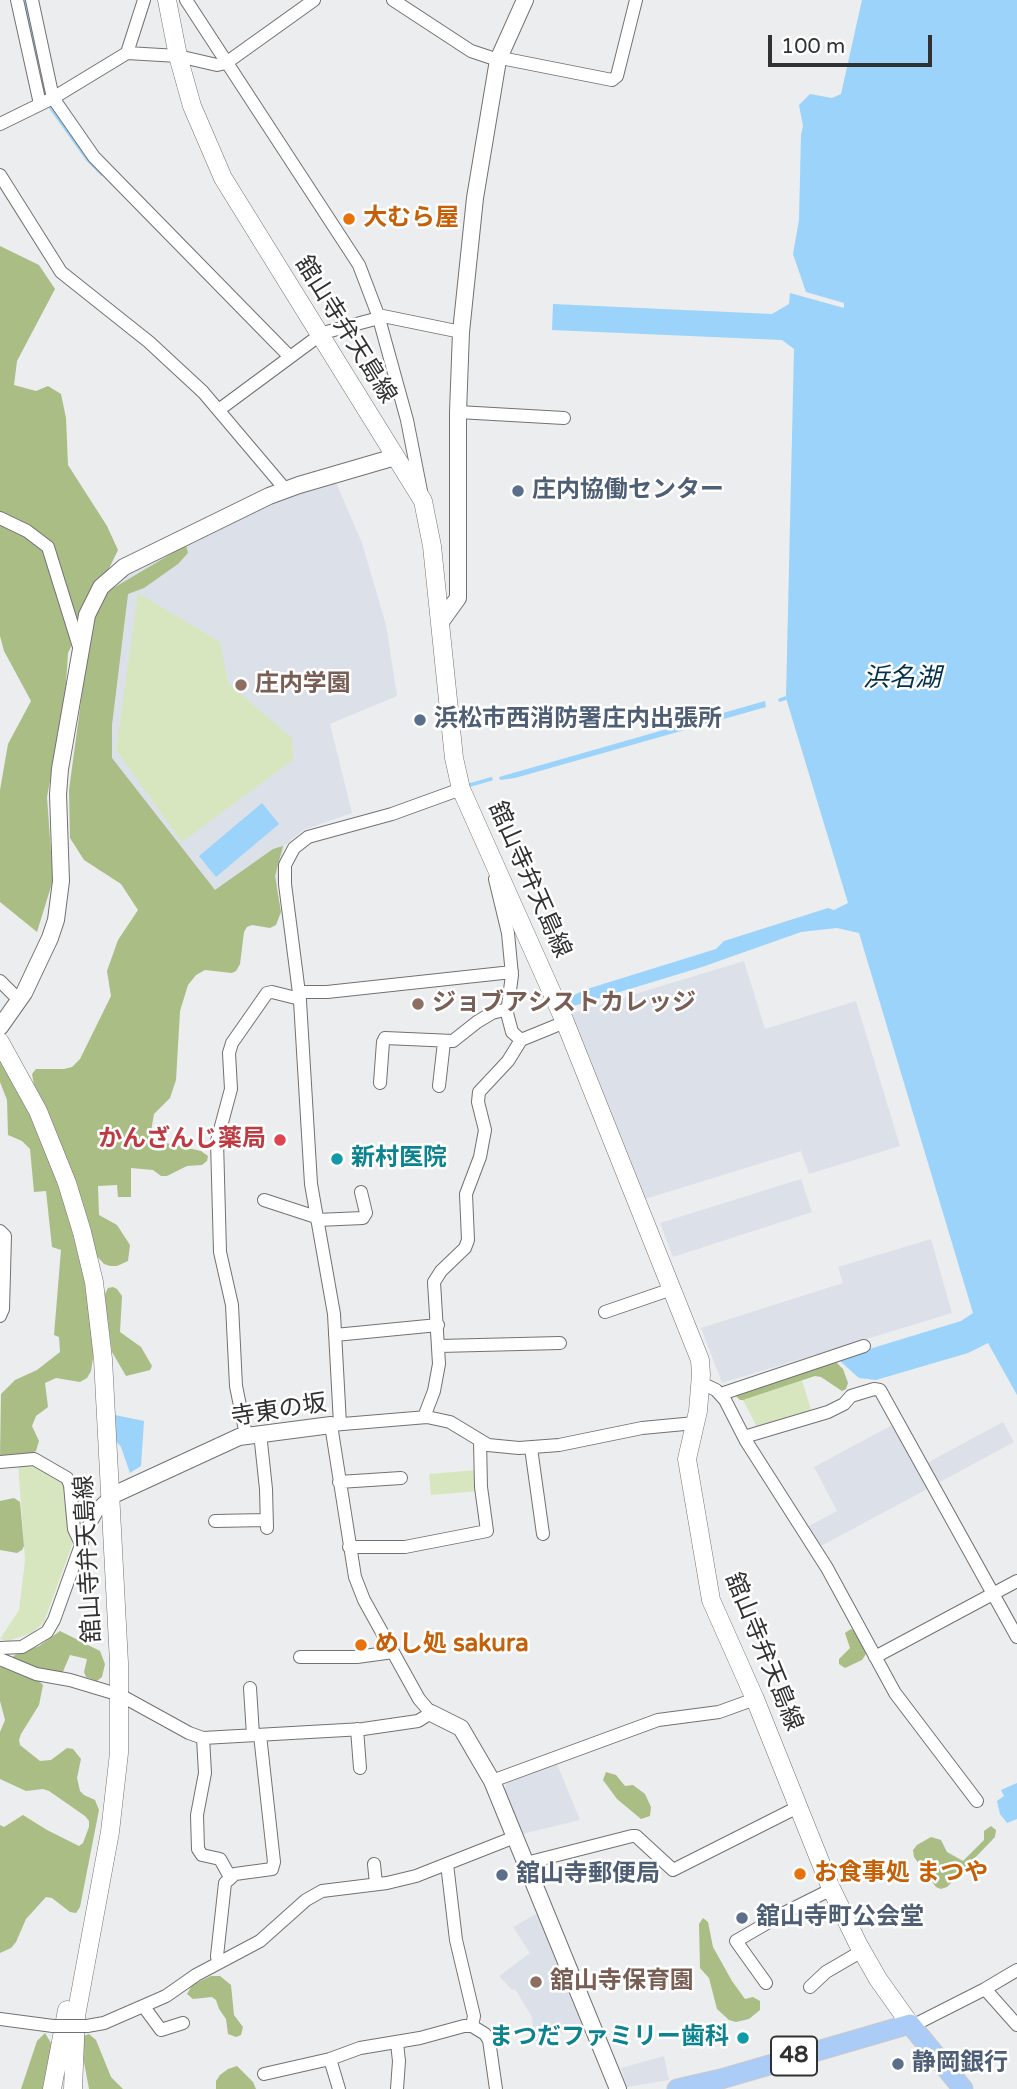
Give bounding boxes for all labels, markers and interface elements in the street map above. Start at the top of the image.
scale bar [772,21,936,65]
text: 100 m [781,34,845,59]
place label: 大むら屋 [363,205,459,233]
marker: 大むら屋 [341,211,357,227]
street label: 舘山寺弁天島線 [288,251,402,409]
place label: 庄内協働センター [532,477,724,505]
marker: 庄内協働センター [510,483,526,499]
water label: 浜名湖 [863,663,941,695]
place label: 庄内学園 [255,671,351,699]
marker: 庄内学園 [233,677,249,693]
place label: 浜松市西消防署庄内出張所 [434,706,722,734]
marker: 浜松市西消防署庄内出張所 [412,712,428,728]
street label: 舘山寺弁天島線 [482,797,576,963]
place label: ジョブアシストカレッジ [432,990,696,1018]
marker: ジョブアシストカレッジ [410,996,426,1012]
place label: かんざんじ薬局 [98,1126,266,1154]
marker: かんざんじ薬局 [272,1132,288,1148]
place label: 新村医院 [351,1145,447,1173]
marker: 新村医院 [329,1151,345,1167]
street label: 寺東の坂 [229,1389,329,1433]
street label: 舘山寺弁天島線 [70,1474,108,1644]
street label: 舘山寺弁天島線 [718,1569,808,1735]
place label: めし処 sakura [375,1631,529,1659]
marker: めし処 sakura [353,1637,369,1653]
place label: お食事処 まつや [814,1860,988,1888]
place label: 舘山寺郵便局 [516,1861,660,1889]
marker: お食事処 まつや [792,1866,808,1882]
marker: 舘山寺郵便局 [494,1867,510,1883]
place label: 舘山寺町公会堂 [756,1904,924,1932]
marker: 舘山寺町公会堂 [734,1910,750,1926]
place label: 舘山寺保育園 [550,1968,694,1996]
marker: 舘山寺保育園 [528,1974,544,1990]
place label: まつだファミリー歯科 [489,2024,729,2052]
marker: まつだファミリー歯科 [735,2030,751,2046]
road number: 48 [771,2036,817,2076]
place label: 静岡銀行 [912,2050,1008,2078]
marker: 静岡銀行 [890,2056,906,2072]

